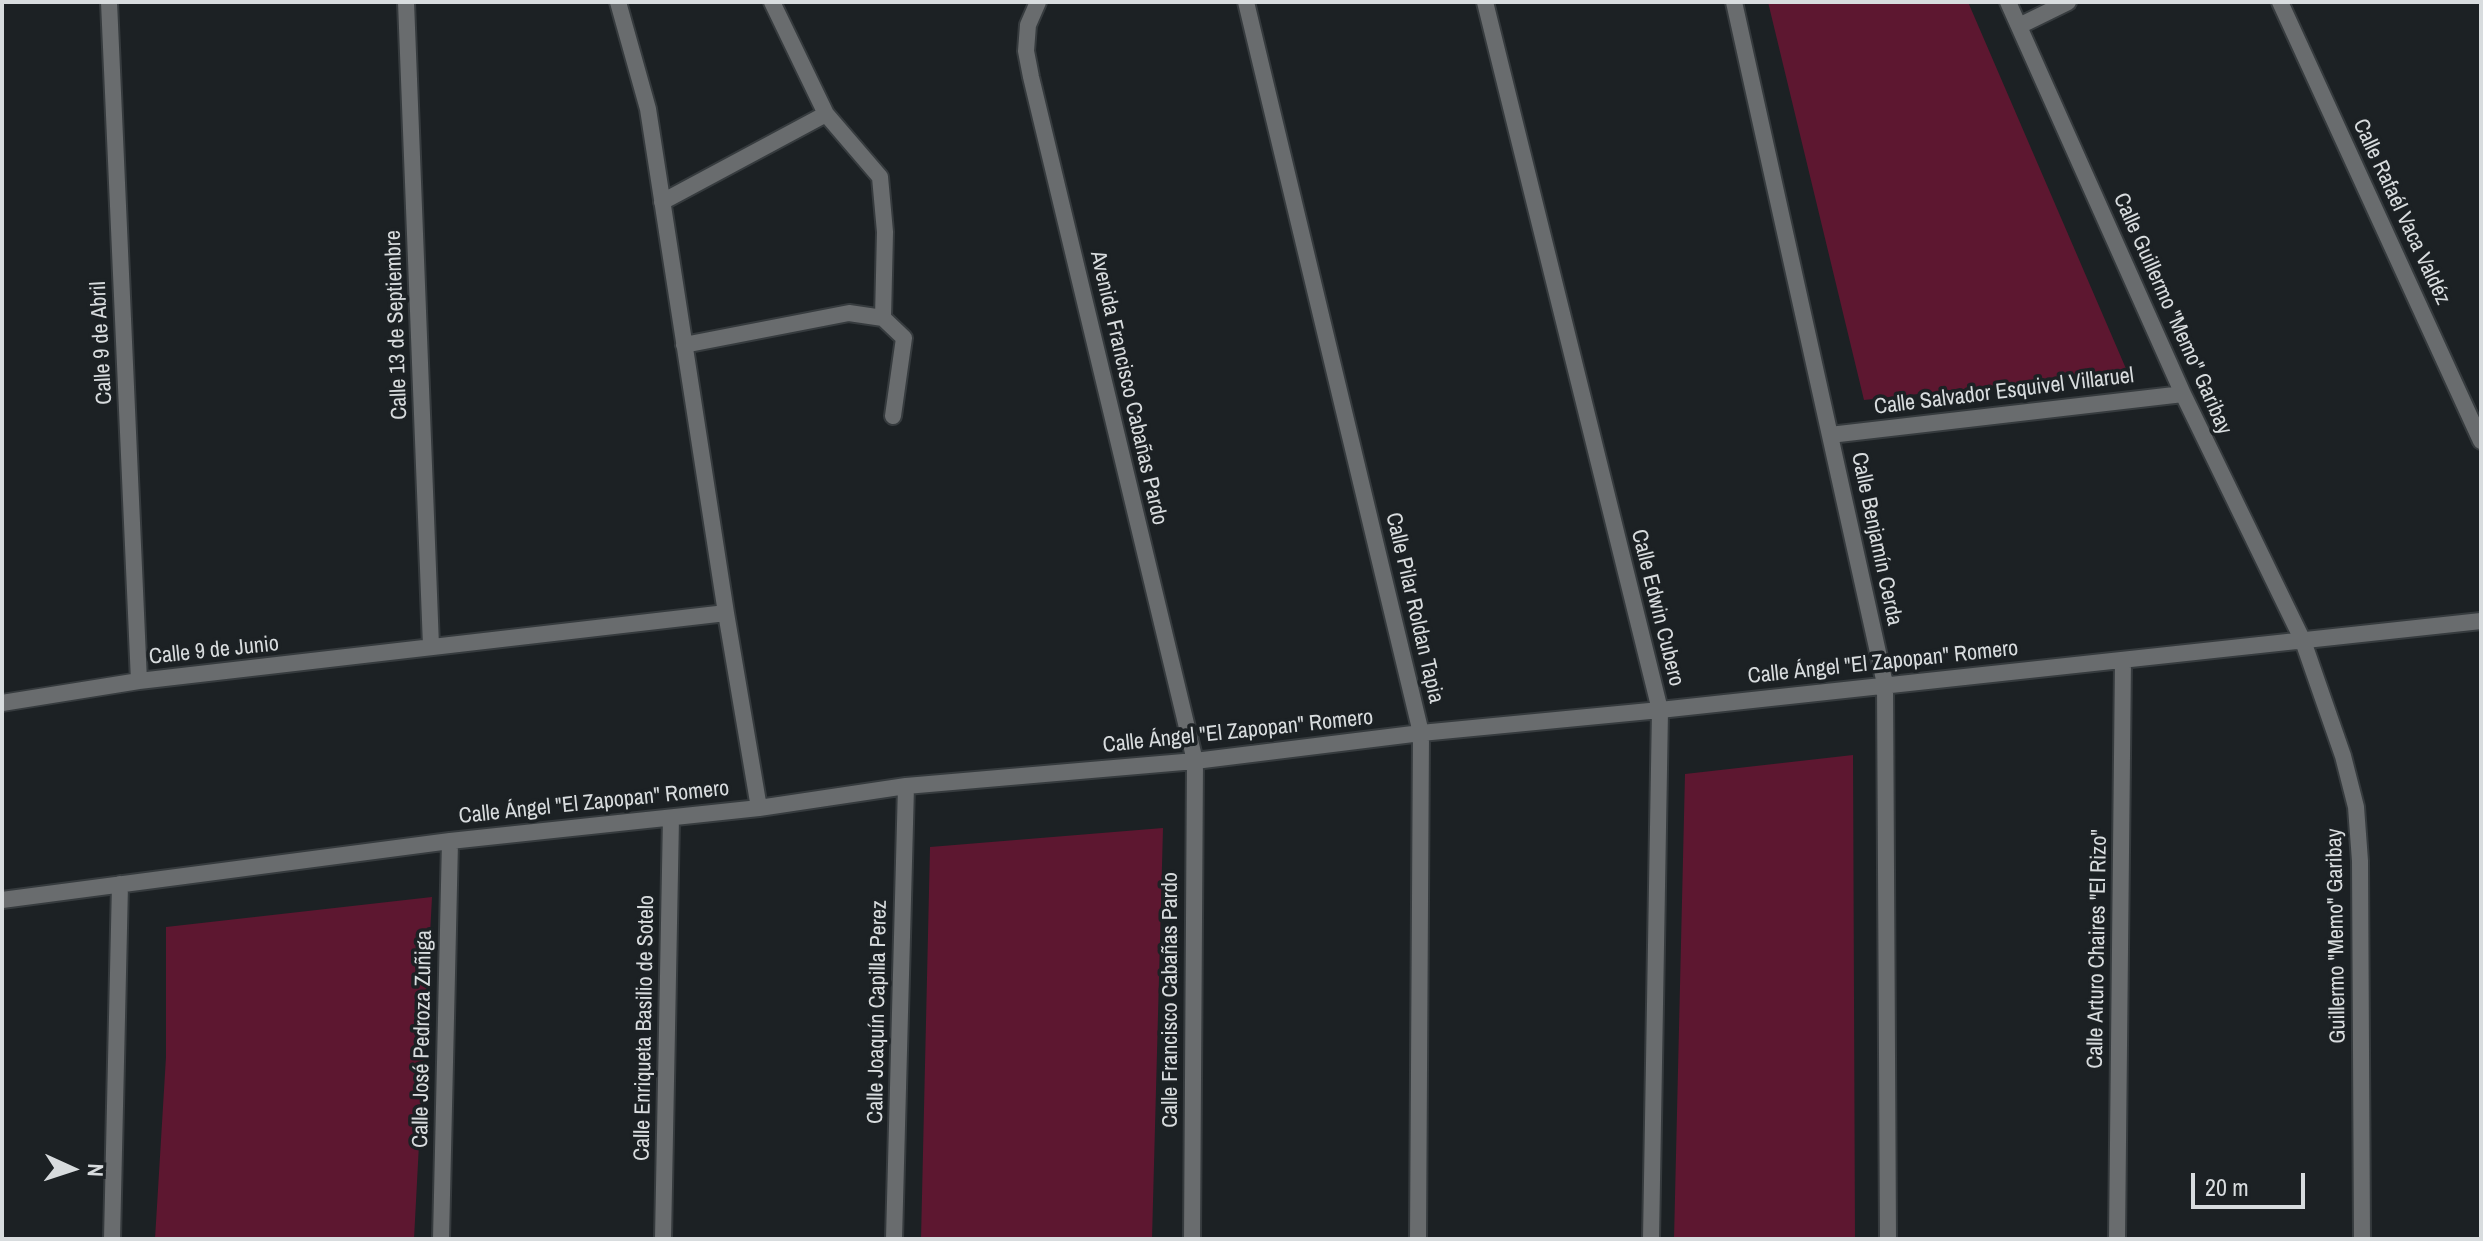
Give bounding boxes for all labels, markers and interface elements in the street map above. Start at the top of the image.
street label: Calle Rafaél Vaca Valdéz [2346,115,2456,309]
street label: Calle Guillermo "Memo" Garibay [2107,189,2237,439]
street label: Calle 13 de Septiembre [381,230,413,420]
street label: Avenida Francisco Cabañas Pardo [1084,248,1172,528]
street label: Calle 9 de Abril [86,281,118,405]
street label: Calle Salvador Esquivel Villaruel [1873,363,2135,421]
street label: Calle Benjamín Cerda [1845,450,1907,628]
street label: Calle Pilar Roldan Tapia [1379,510,1449,706]
street label: Calle Edwin Cubero [1625,527,1689,689]
street label: Calle 9 de Junio [148,631,280,671]
street label: Calle Ángel "El Zapopan" Romero [1747,636,2019,690]
street label: Calle Ángel "El Zapopan" Romero [1102,705,1374,759]
street label: Calle Ángel "El Zapopan" Romero [458,776,730,830]
street label: Guillermo "Memo" Garibay [2322,828,2352,1044]
street label: Calle Arturo Chaires "El Rizo" [2083,829,2113,1069]
street label: Calle Francisco Cabañas Pardo [1158,872,1184,1128]
street label: Calle Enriqueta Basilio de Sotelo [629,895,661,1161]
street label: Calle Joaquín Capilla Perez [863,900,893,1124]
street label: Calle José Pedroza Zuñiga [408,930,438,1148]
north arrow [32,1129,112,1209]
scale bar [2195,1157,2309,1207]
text: N [81,1163,111,1178]
text: 20 m [2205,1171,2249,1203]

